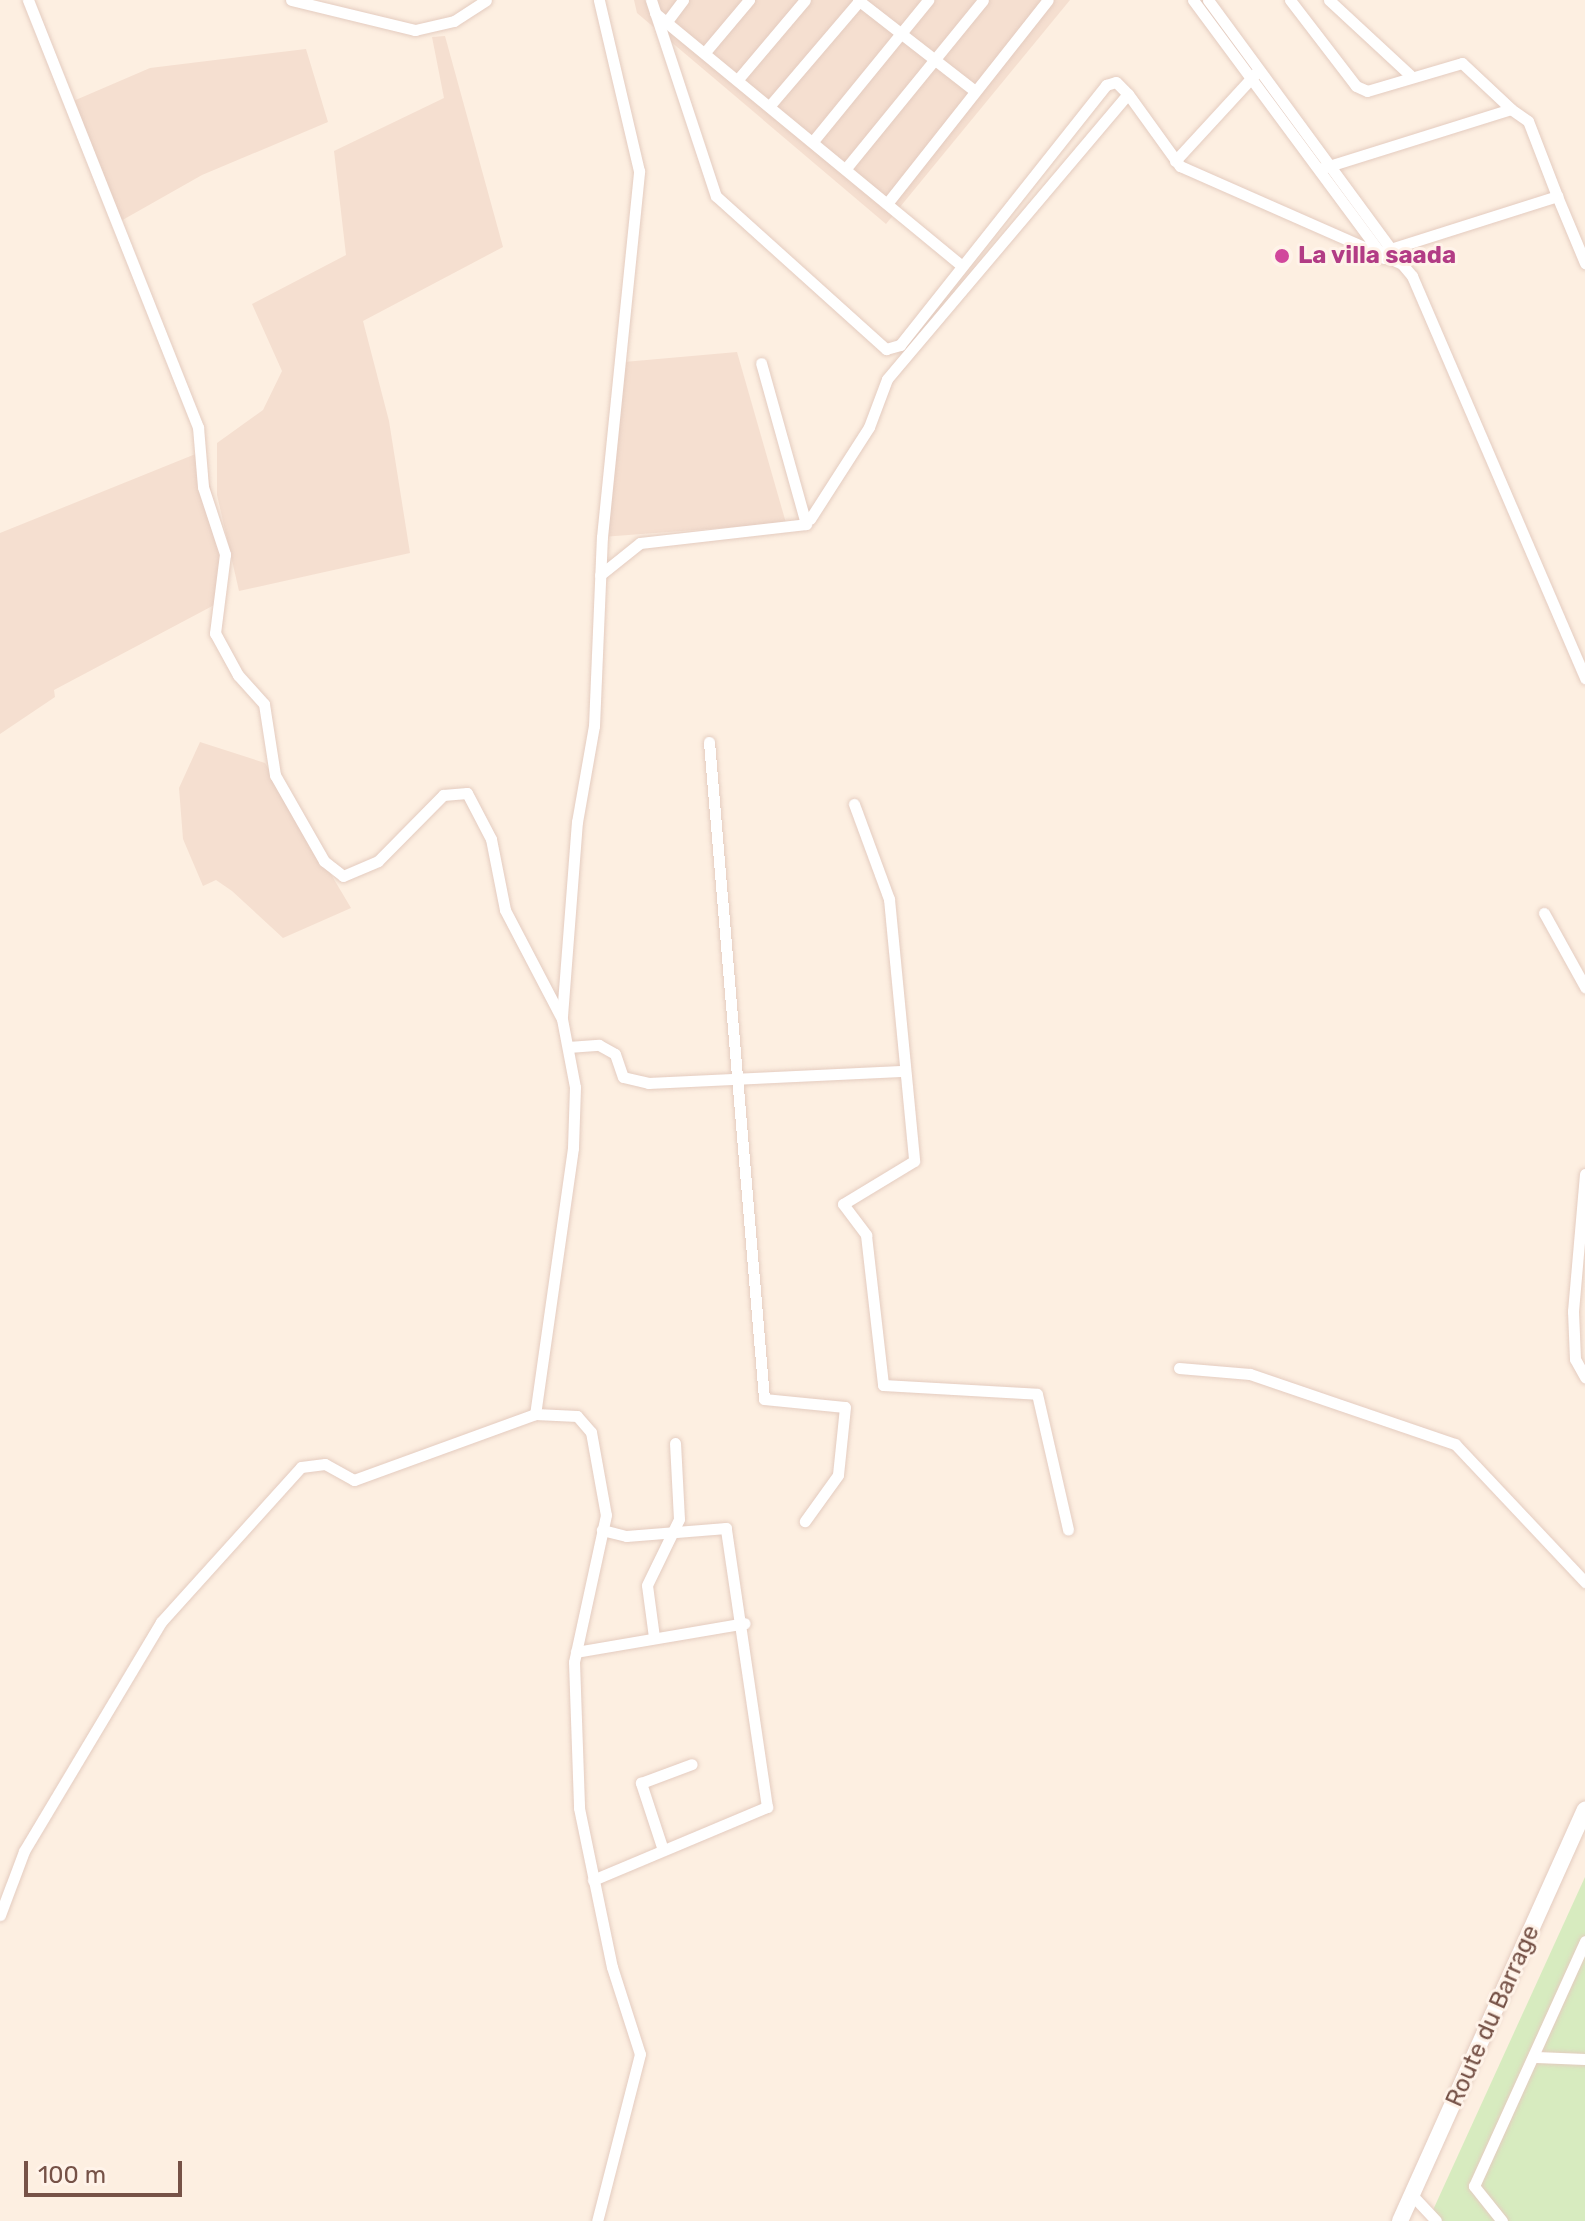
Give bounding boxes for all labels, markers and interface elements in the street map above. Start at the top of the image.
place label: La villa saada [1298,242,1457,270]
marker: La villa saada [1273,247,1291,265]
street label: Route du Barrage [1440,1921,1546,2111]
scale bar [28,2145,186,2195]
text: 100 m [38,2161,106,2189]

